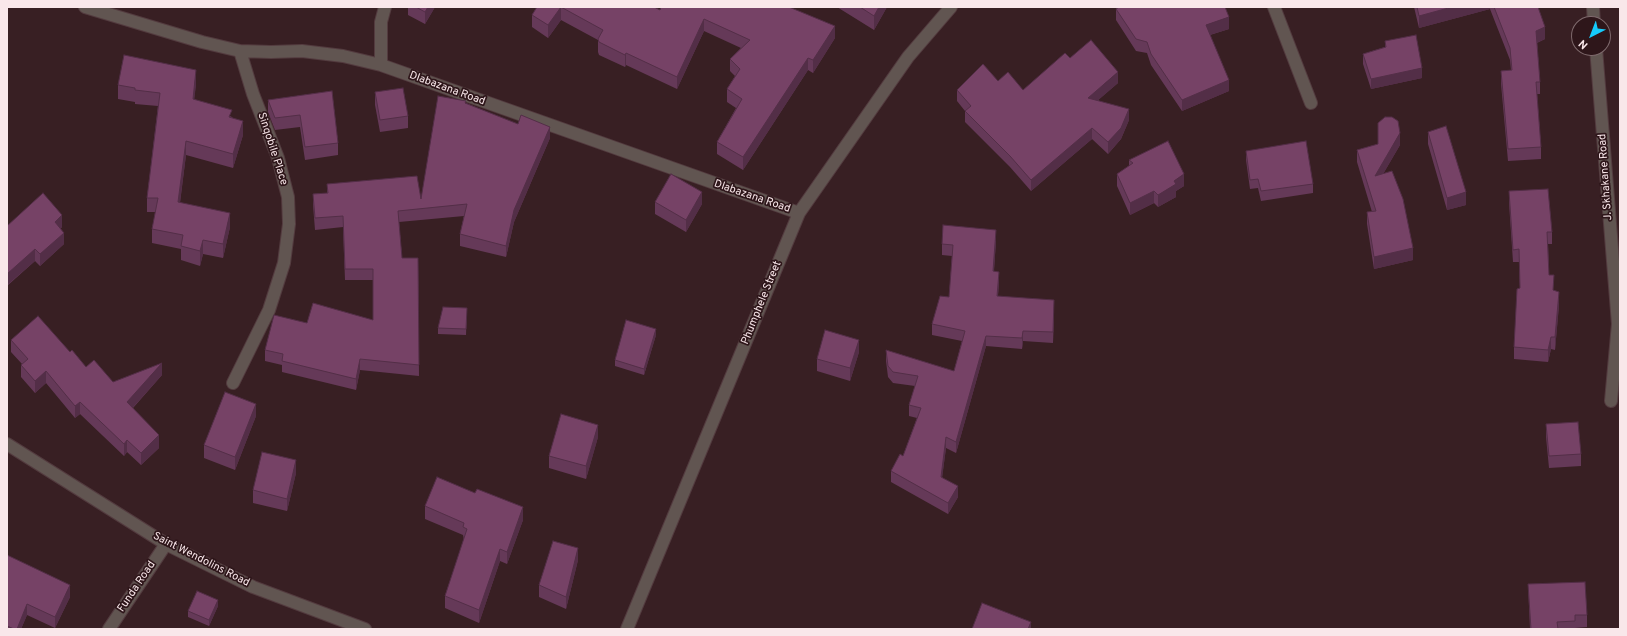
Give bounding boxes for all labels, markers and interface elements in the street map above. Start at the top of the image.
north arrow [1571,16,1611,56]
text: N [1576,36,1591,52]
street label: Dlabazana Road [407,69,487,109]
street label: Sinqobile Place [254,111,290,187]
street label: J. Skhakane Road [1596,133,1616,221]
street label: Dlabazana Road [712,178,792,216]
street label: Phumphele Street [739,259,785,347]
street label: Saint Wendolins Road [150,530,252,590]
street label: Funda Road [115,559,159,615]

